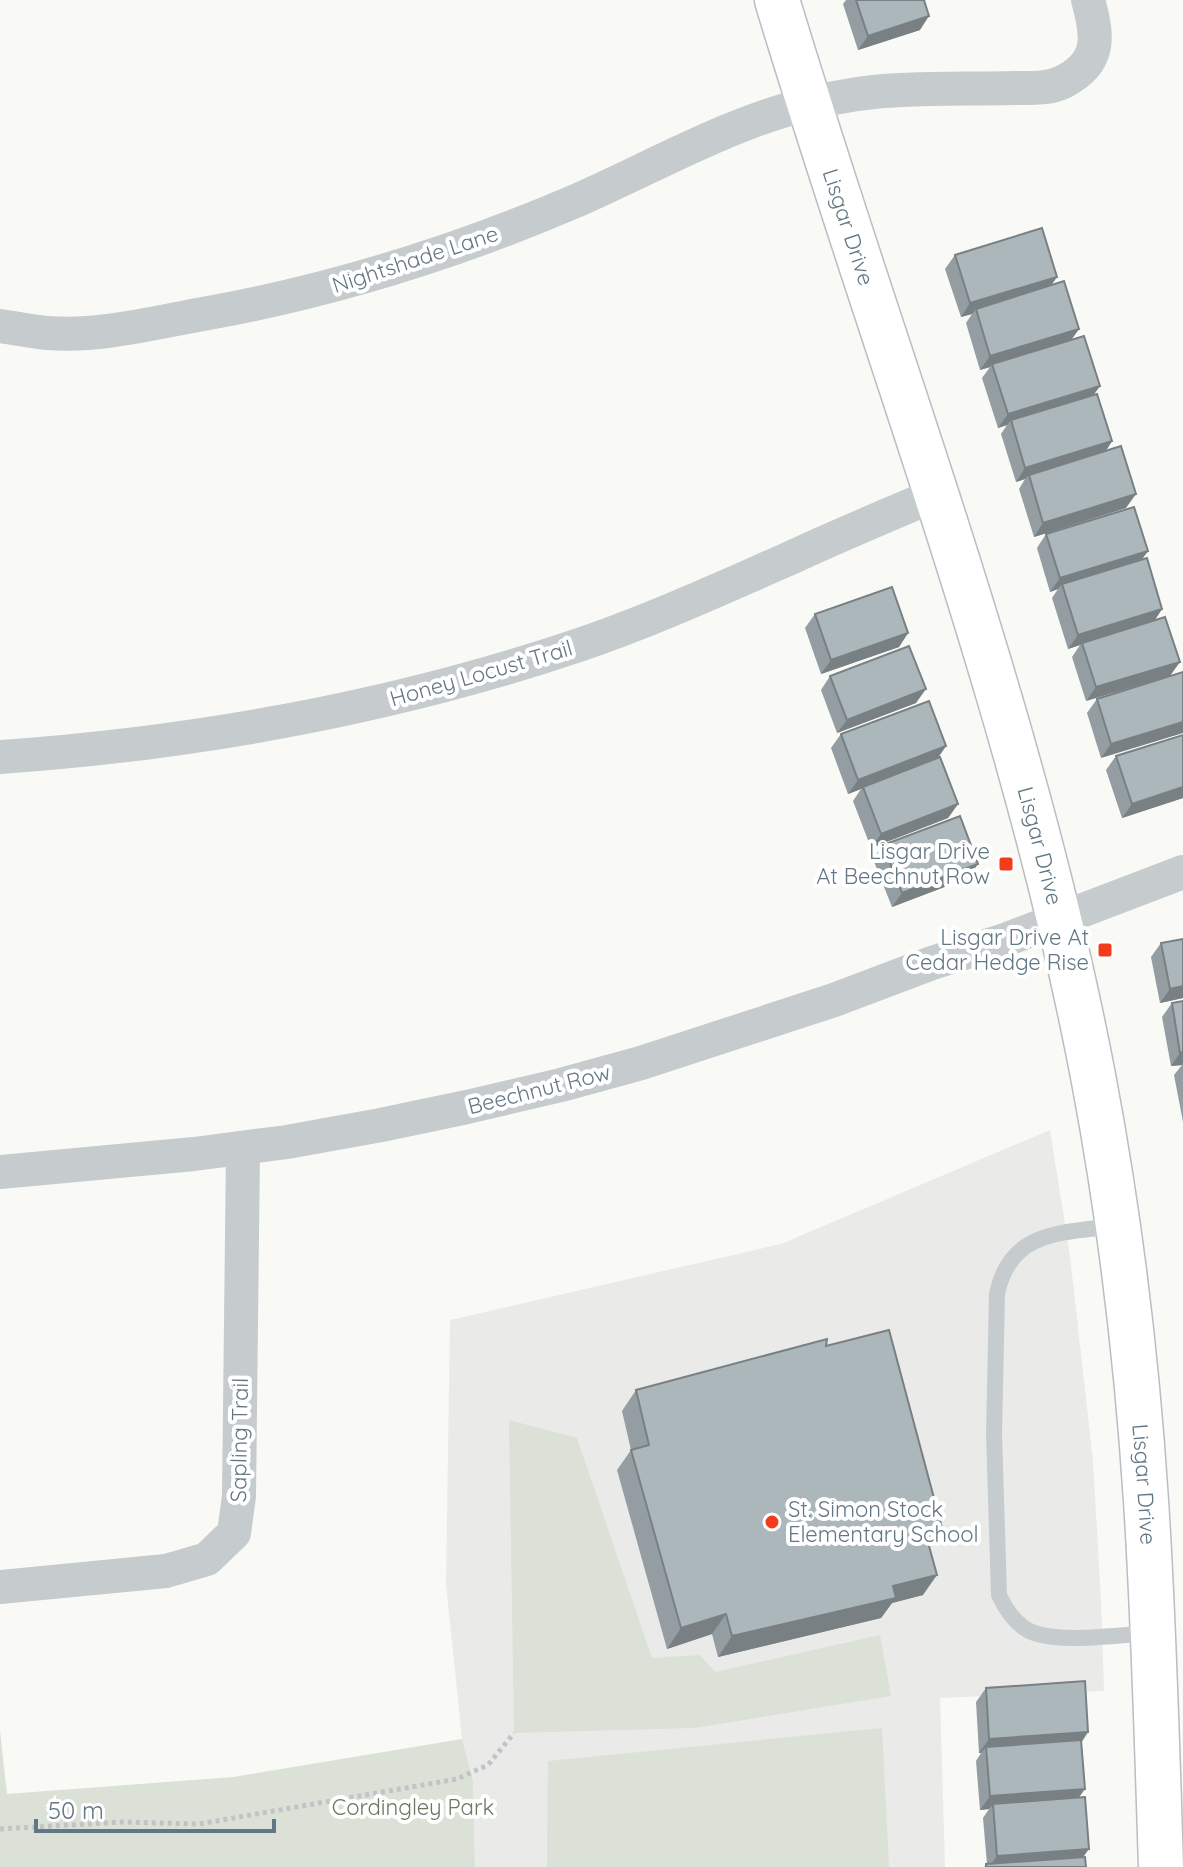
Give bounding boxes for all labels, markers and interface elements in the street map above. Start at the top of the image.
street label: Lisgar Drive [817,165,881,289]
street label: Nightshade Lane [328,219,502,299]
street label: Honey Locust Trail [386,634,576,712]
street label: Lisgar Drive [1011,784,1069,908]
place label: Lisgar Drive At Beechnut Row [816,837,990,890]
marker: Lisgar Drive At Beechnut Row [997,855,1015,873]
place label: Lisgar Drive At Cedar Hedge Rise [906,923,1089,976]
marker: Lisgar Drive At Cedar Hedge Rise [1096,941,1114,959]
street label: Beechnut Row [465,1058,613,1120]
street label: Sapling Trail [224,1377,254,1503]
street label: Lisgar Drive [1126,1423,1163,1546]
place label: St. Simon Stock Elementary School [788,1495,979,1548]
marker: St. Simon Stock Elementary School [763,1513,781,1531]
scale bar [36,1783,274,1833]
park label: Cordingley Park [332,1793,494,1821]
text: 50 m [48,1795,104,1825]

